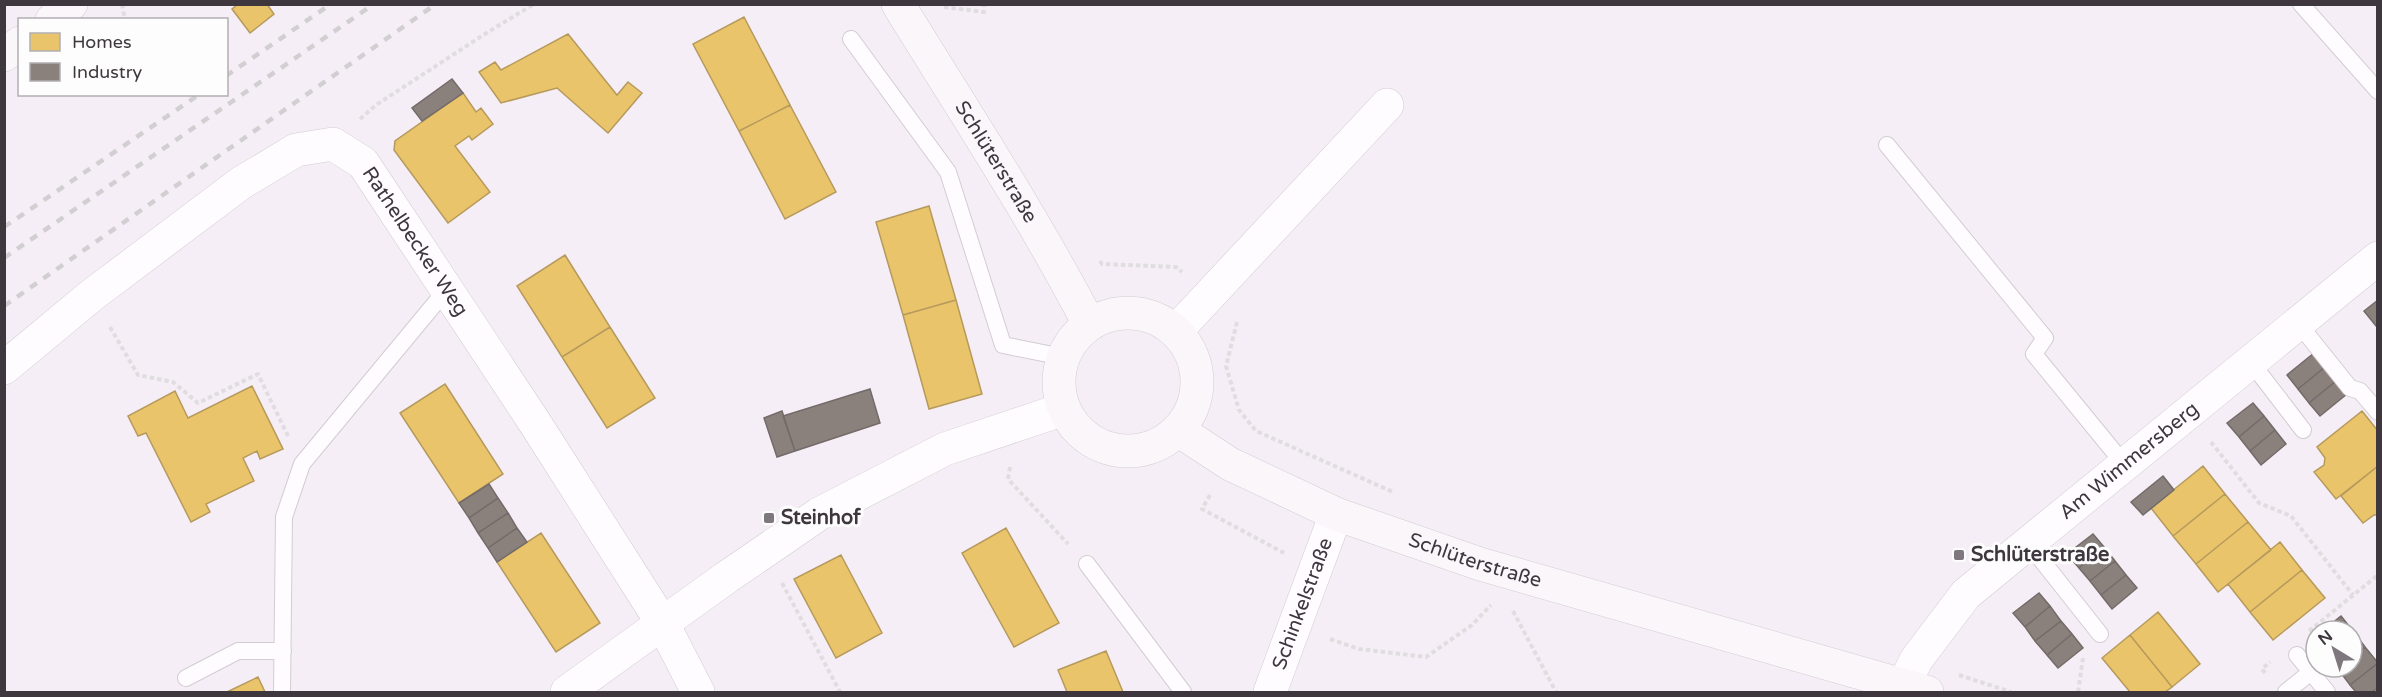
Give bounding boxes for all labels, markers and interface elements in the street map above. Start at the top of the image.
legend [18,18,228,96]
text: Homes [72,31,132,53]
text: Industry [72,61,143,83]
street label: Schlüterstraße [950,97,1042,227]
street label: Rathelbecker Weg [357,162,473,321]
street label: Am Wimmersberg [2055,397,2204,525]
place label: Steinhof [781,506,861,530]
marker: Steinhof [762,511,776,525]
street label: Schlüterstraße [1405,528,1544,593]
street label: Schinkelstraße [1267,535,1338,673]
place label: Schlüterstraße [1971,543,2109,567]
marker: Schlüterstraße [1952,548,1966,562]
north arrow [2304,619,2364,679]
text: N [2314,626,2337,650]

